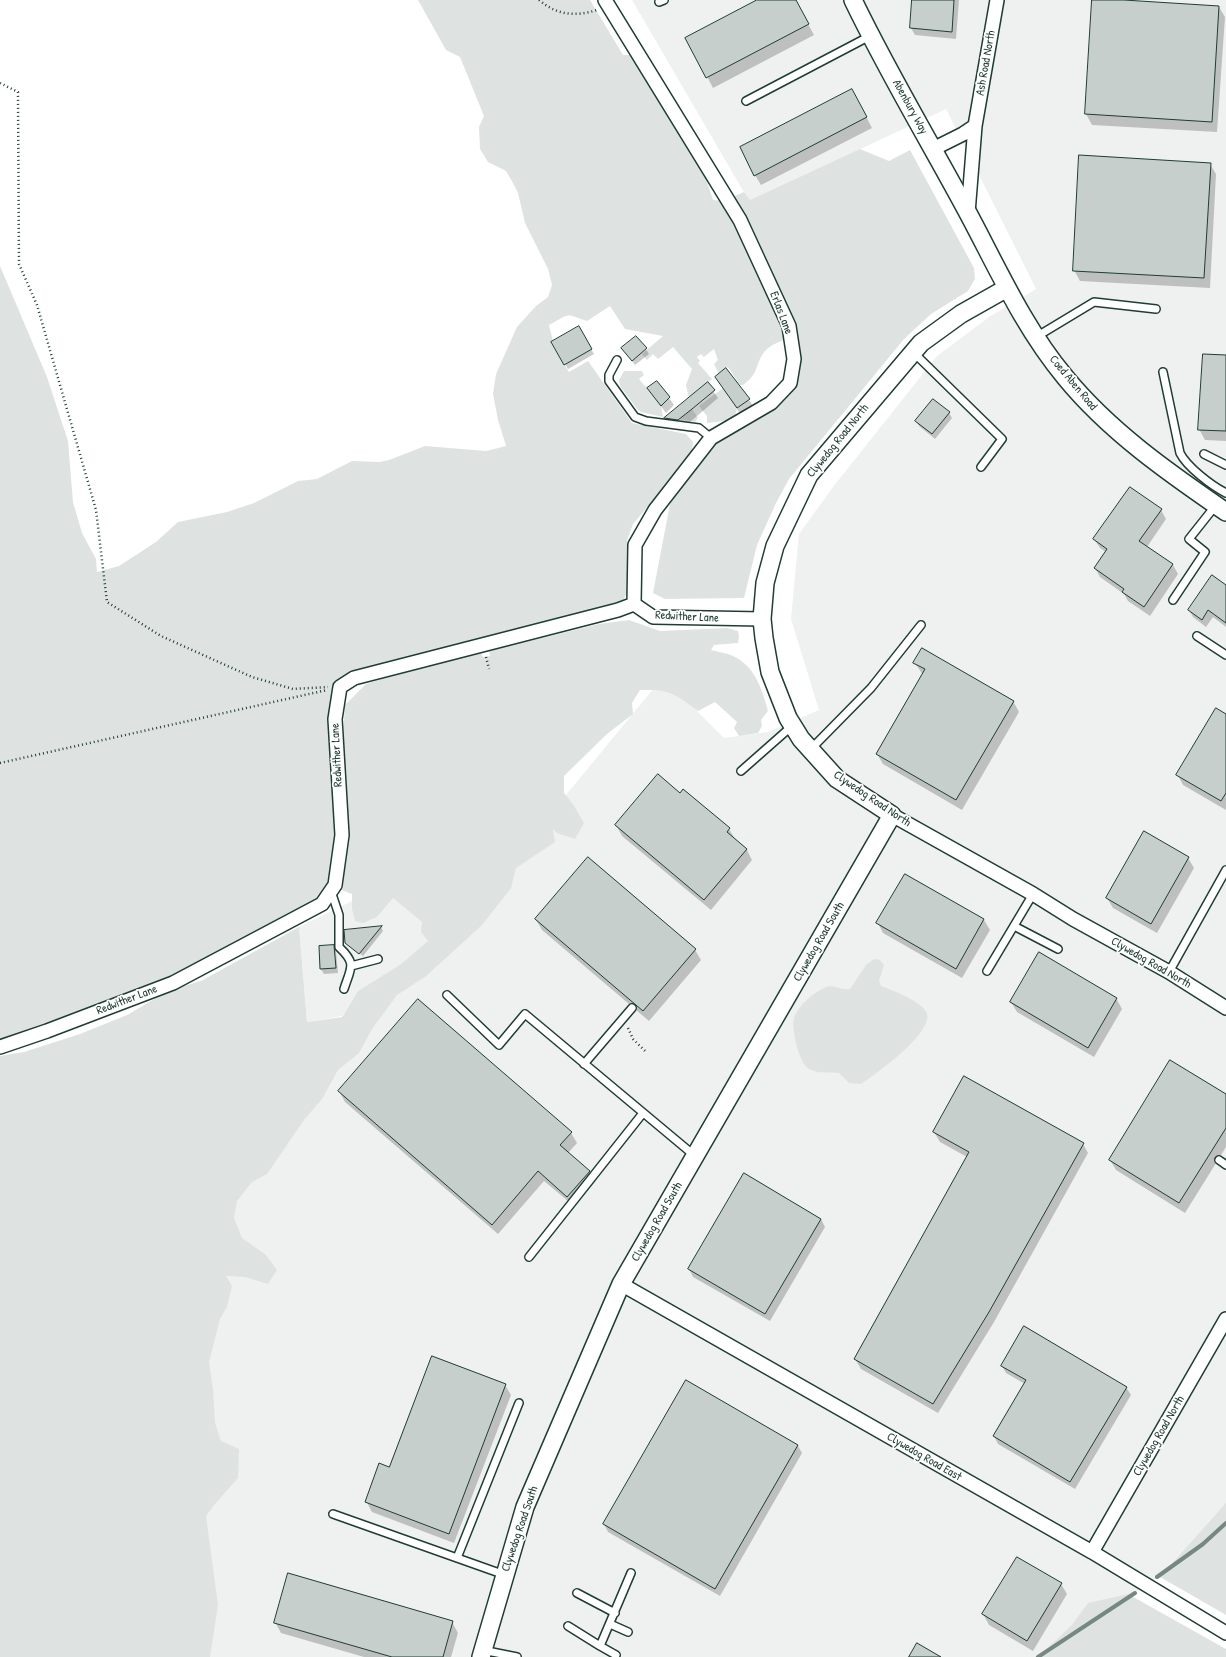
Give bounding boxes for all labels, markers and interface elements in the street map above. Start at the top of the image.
street label: Ash Road North [973,29,999,97]
street label: Abenbury Way [889,77,931,137]
street label: Erlas Lane [766,290,796,336]
street label: Coed Aben Road [1046,353,1100,413]
street label: Clywedog Road North [804,401,872,481]
street label: Redwither Lane [655,608,719,626]
street label: Redwither Lane [328,723,346,787]
street label: Clywedog Road North [831,768,913,830]
street label: Clywedog Road South [790,900,848,984]
street label: Clywedog Road North [1108,934,1194,992]
street label: Redwither Lane [95,982,159,1018]
street label: Clywedog Road South [628,1180,686,1264]
street label: Clywedog Road North [1130,1393,1188,1479]
street label: Clywedog Road East [884,1430,964,1484]
street label: Clywedog Road South [499,1484,541,1574]

